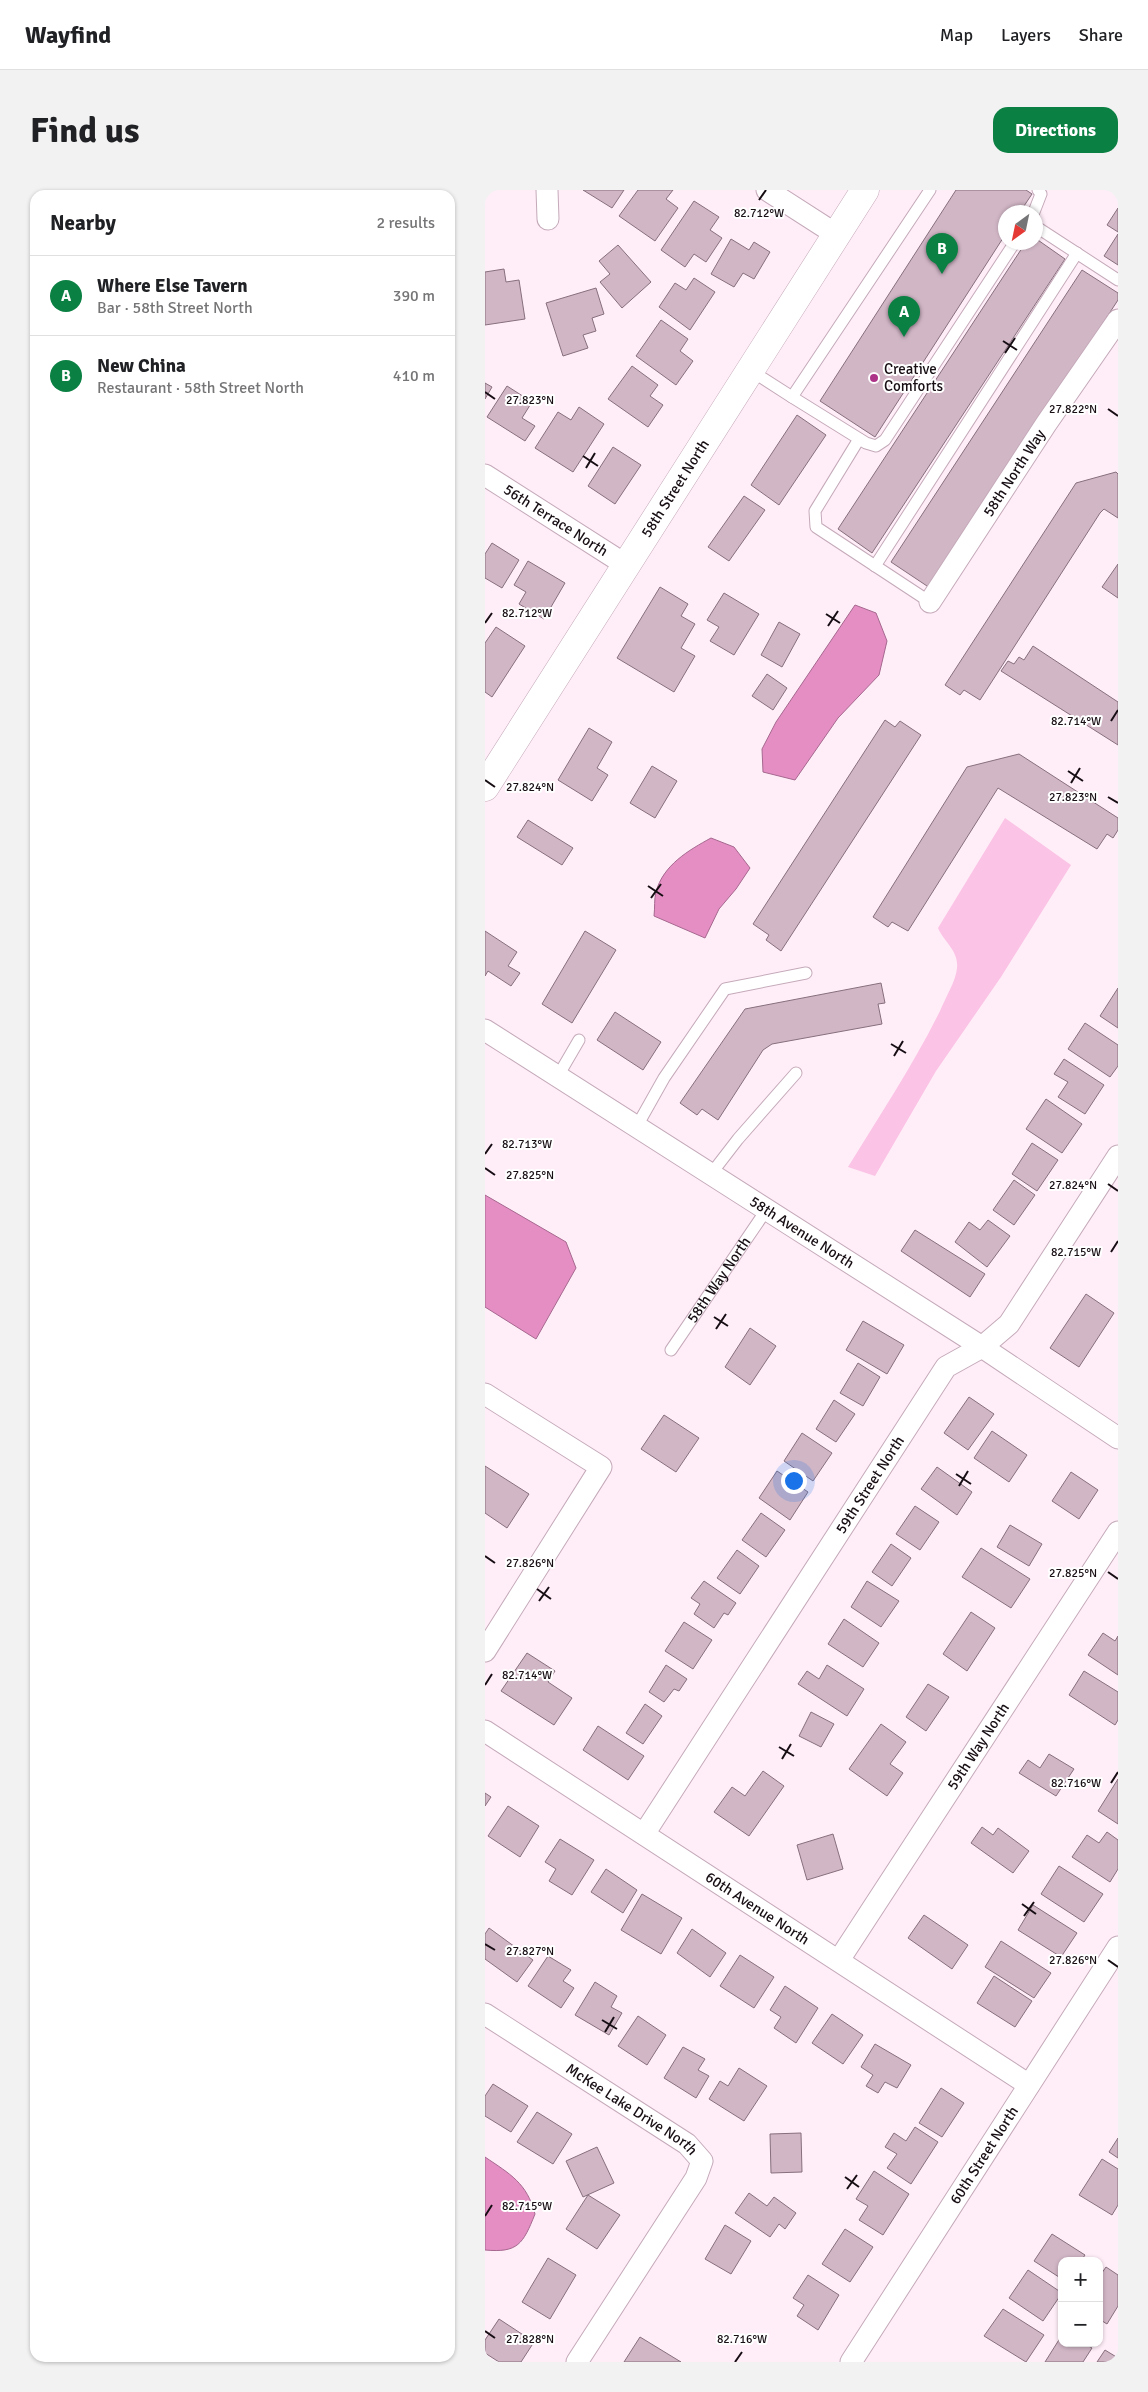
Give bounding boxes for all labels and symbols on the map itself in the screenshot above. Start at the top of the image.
north arrow [998,205,1043,250]
text: 82.712°W [734,206,784,221]
pin: B [926,233,958,274]
pin: A [888,296,920,337]
place label: Creative Comforts [884,360,943,395]
marker: Creative Comforts [868,372,880,384]
text: 27.823°N [506,393,554,408]
text: 27.822°N [1049,402,1097,417]
street label: 58th North Way [979,426,1049,520]
street label: 58th Street North [637,436,713,541]
street label: 56th Terrace North [500,480,611,560]
text: 82.712°W [502,606,552,621]
text: 82.714°W [1051,714,1101,729]
text: 27.824°N [506,780,554,795]
text: 27.823°N [1049,790,1097,805]
text: 82.713°W [502,1137,552,1152]
text: 27.825°N [506,1168,554,1183]
text: 27.824°N [1049,1178,1097,1193]
street label: 58th Avenue North [746,1192,858,1272]
street label: 58th Way North [683,1233,754,1326]
text: 82.715°W [1051,1245,1101,1260]
street label: 59th Street North [832,1432,908,1537]
your location [781,1468,807,1494]
text: 27.826°N [506,1556,554,1571]
text: 27.825°N [1049,1566,1097,1581]
text: 82.714°W [502,1668,552,1683]
street label: 59th Way North [943,1699,1013,1793]
text: 82.716°W [1051,1776,1101,1791]
street label: 60th Avenue North [702,1868,813,1949]
text: 27.827°N [506,1944,554,1959]
text: 27.826°N [1049,1953,1097,1968]
street label: McKee Lake Drive North [563,2060,701,2159]
street label: 60th Street North [946,2103,1022,2207]
text: 82.715°W [502,2199,552,2214]
text: 27.828°N [506,2332,554,2347]
text: 82.716°W [717,2332,767,2347]

